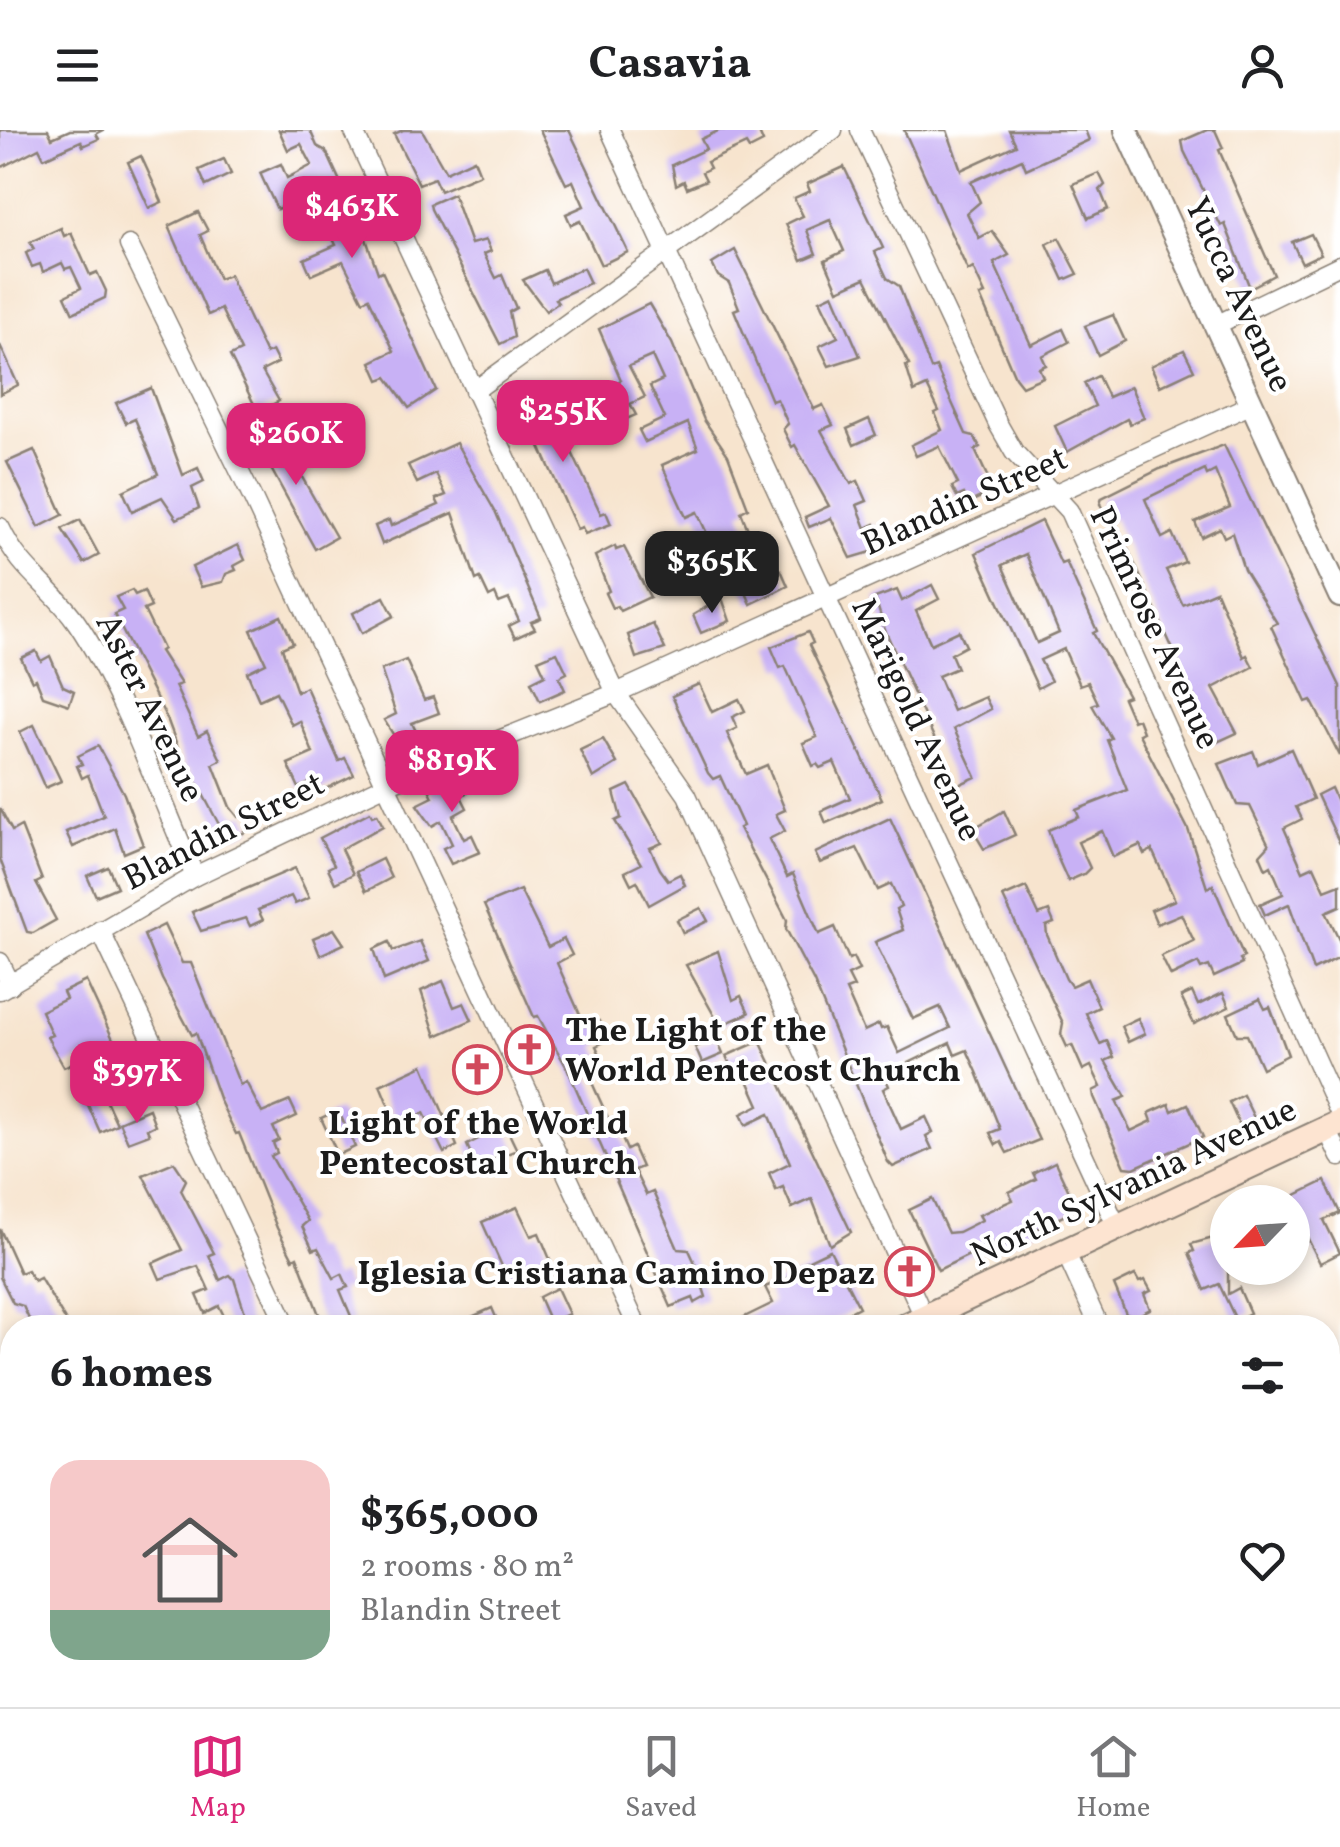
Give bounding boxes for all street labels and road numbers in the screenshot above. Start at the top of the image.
street label: Yucca Avenue [1171,190,1303,401]
street label: Blandin Street [855,436,1076,570]
street label: Primrose Avenue [1076,499,1231,758]
street label: Marigold Avenue [838,591,993,850]
street label: Aster Avenue [82,606,215,811]
street label: Blandin Street [115,761,333,904]
street label: North Sylvania Avenue [964,1087,1305,1280]

